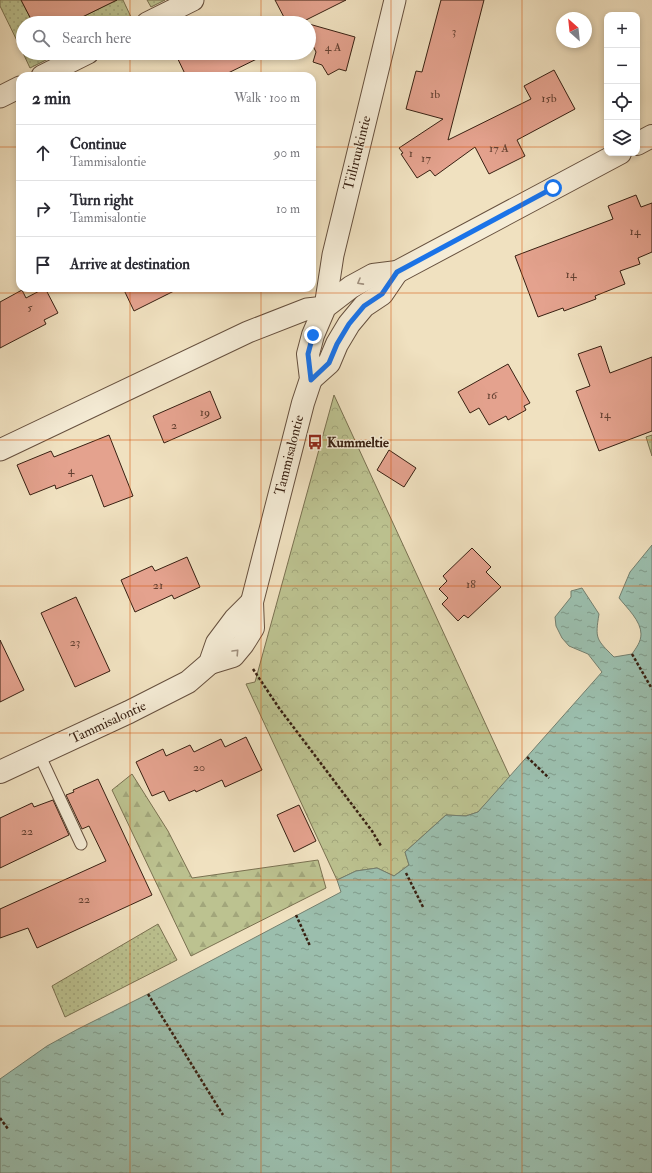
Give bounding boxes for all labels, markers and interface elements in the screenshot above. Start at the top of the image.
north arrow [556,12,592,48]
map controls [604,12,640,156]
button: + [604,12,640,48]
search box [16,16,316,60]
house number: 3 [452,24,456,39]
icon: search [30,27,52,49]
text: Search here [62,29,131,48]
house number: 4 A [325,40,342,55]
button: − [604,48,640,84]
button: locate [604,84,640,120]
house number: 1b [430,87,440,102]
text: 2 min [32,88,71,109]
text: Walk · 100 m [234,90,300,106]
house number: 15b [541,91,557,106]
street label: Tiiliruukintie [340,114,375,192]
button: layers [604,120,640,156]
text: Continue [70,135,126,154]
house number: 17 A [489,141,509,156]
icon: ahead [32,142,54,164]
text: 90 m [274,145,300,161]
house number: 1 [409,146,413,161]
house number: 17 [421,151,431,166]
text: Tammisalontie [70,154,146,170]
route start [544,179,562,197]
text: Turn right [70,191,133,210]
icon: right [32,198,54,220]
text: 10 m [276,201,300,217]
text: Tammisalontie [70,210,146,226]
house number: 14 [630,224,641,239]
icon: arrive [32,254,54,276]
text: Arrive at destination [70,255,190,274]
house number: 14 [566,267,577,282]
one-way arrow [357,277,364,284]
house number: 5 [27,300,33,315]
route end [304,326,322,344]
house number: 16 [487,388,498,403]
house number: 19 [200,405,210,420]
house number: 14 [600,407,611,422]
street label: Tammisalontie [271,413,307,497]
house number: 2 [171,418,177,433]
bus stop icon: Kummeltie [306,433,324,451]
place label: Kummeltie [327,434,389,451]
house number: 4 [68,463,75,478]
house number: 18 [466,577,476,592]
house number: 21 [153,578,163,593]
house number: 23 [70,635,80,650]
one-way arrow [231,649,239,657]
street label: Tammisalontie [67,697,149,747]
house number: 20 [193,760,205,775]
house number: 22 [21,824,33,839]
house number: 22 [78,892,90,907]

